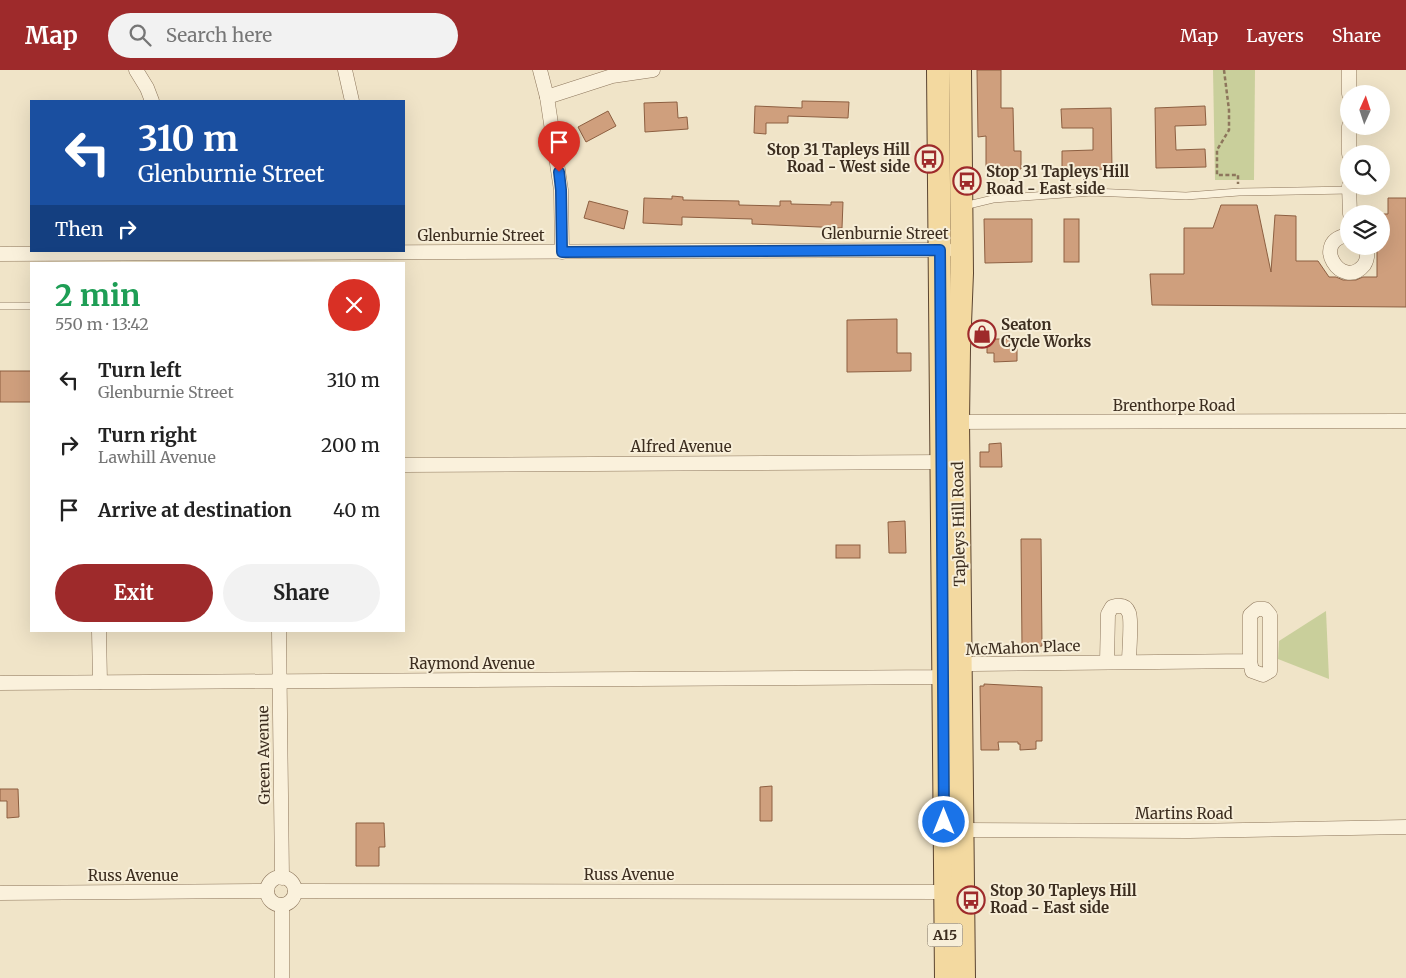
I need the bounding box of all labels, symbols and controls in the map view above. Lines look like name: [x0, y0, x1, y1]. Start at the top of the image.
search box: [108, 13, 458, 58]
text: Map: [25, 20, 78, 51]
icon: search: [126, 21, 154, 49]
text: Search here: [166, 23, 272, 47]
text: Map: [1180, 24, 1218, 47]
text: Layers: [1246, 24, 1304, 47]
text: Share: [1332, 24, 1381, 47]
north arrow: [1340, 85, 1390, 135]
map controls: [1340, 85, 1390, 255]
text: 310 m: [138, 117, 238, 161]
icon: left: [55, 120, 120, 185]
pin: [538, 121, 580, 172]
icon: arrive: [545, 128, 573, 156]
place label: Stop 31 Tapleys Hill Road - West side: [767, 140, 910, 176]
bus stop icon: Stop 31 Tapleys Hill Road - West side: [914, 144, 944, 174]
button: search: [1340, 145, 1390, 195]
text: Glenburnie Street: [138, 160, 325, 188]
place label: Stop 31 Tapleys Hill Road - East side: [986, 162, 1129, 198]
bus stop icon: Stop 31 Tapleys Hill Road - East side: [952, 166, 982, 196]
button: layers: [1340, 205, 1390, 255]
icon: right: [113, 215, 141, 243]
text: Then: [55, 217, 103, 241]
street label: Glenburnie Street: [821, 224, 949, 243]
street label: Glenburnie Street: [417, 226, 545, 245]
text: 2 min: [55, 276, 140, 314]
button: close: [328, 279, 380, 331]
text: 550 m · 13:42: [55, 314, 149, 334]
place label: Seaton Cycle Works: [1001, 315, 1091, 351]
shop icon: Seaton Cycle Works: [967, 319, 997, 349]
text: Turn left: [98, 358, 182, 382]
icon: left: [55, 366, 83, 394]
text: 310 m: [327, 368, 380, 392]
text: Glenburnie Street: [98, 382, 234, 402]
street label: Brenthorpe Road: [1113, 396, 1235, 415]
text: Turn right: [98, 423, 197, 447]
icon: right: [55, 431, 83, 459]
text: 200 m: [321, 433, 380, 457]
street label: Alfred Avenue: [630, 437, 732, 456]
text: Lawhill Avenue: [98, 447, 216, 467]
street label: Tapleys Hill Road: [948, 461, 969, 587]
icon: arrive: [55, 496, 83, 524]
text: Arrive at destination: [98, 498, 292, 522]
text: 40 m: [333, 498, 380, 522]
button: Exit: [55, 564, 213, 622]
button: Share: [223, 564, 380, 622]
street label: McMahon Place: [965, 636, 1081, 659]
street label: Raymond Avenue: [409, 654, 535, 673]
street label: Green Avenue: [253, 705, 274, 805]
position arrow: [917, 795, 969, 847]
street label: Martins Road: [1135, 804, 1233, 823]
street label: Russ Avenue: [584, 865, 674, 884]
street label: Russ Avenue: [88, 866, 178, 885]
place label: Stop 30 Tapleys Hill Road - East side: [990, 881, 1137, 917]
bus stop icon: Stop 30 Tapleys Hill Road - East side: [956, 885, 986, 915]
road number: A15: [928, 924, 962, 946]

